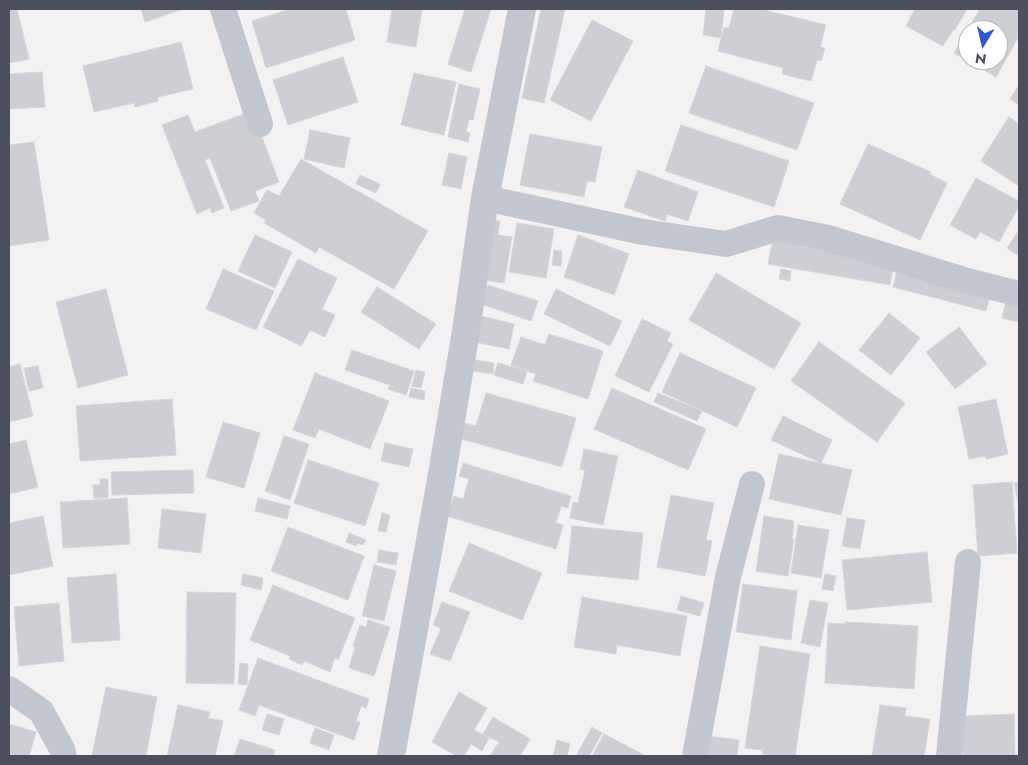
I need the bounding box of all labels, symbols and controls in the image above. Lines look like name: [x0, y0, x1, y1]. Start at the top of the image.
north arrow: [958, 20, 1008, 70]
text: N: [974, 48, 988, 70]

